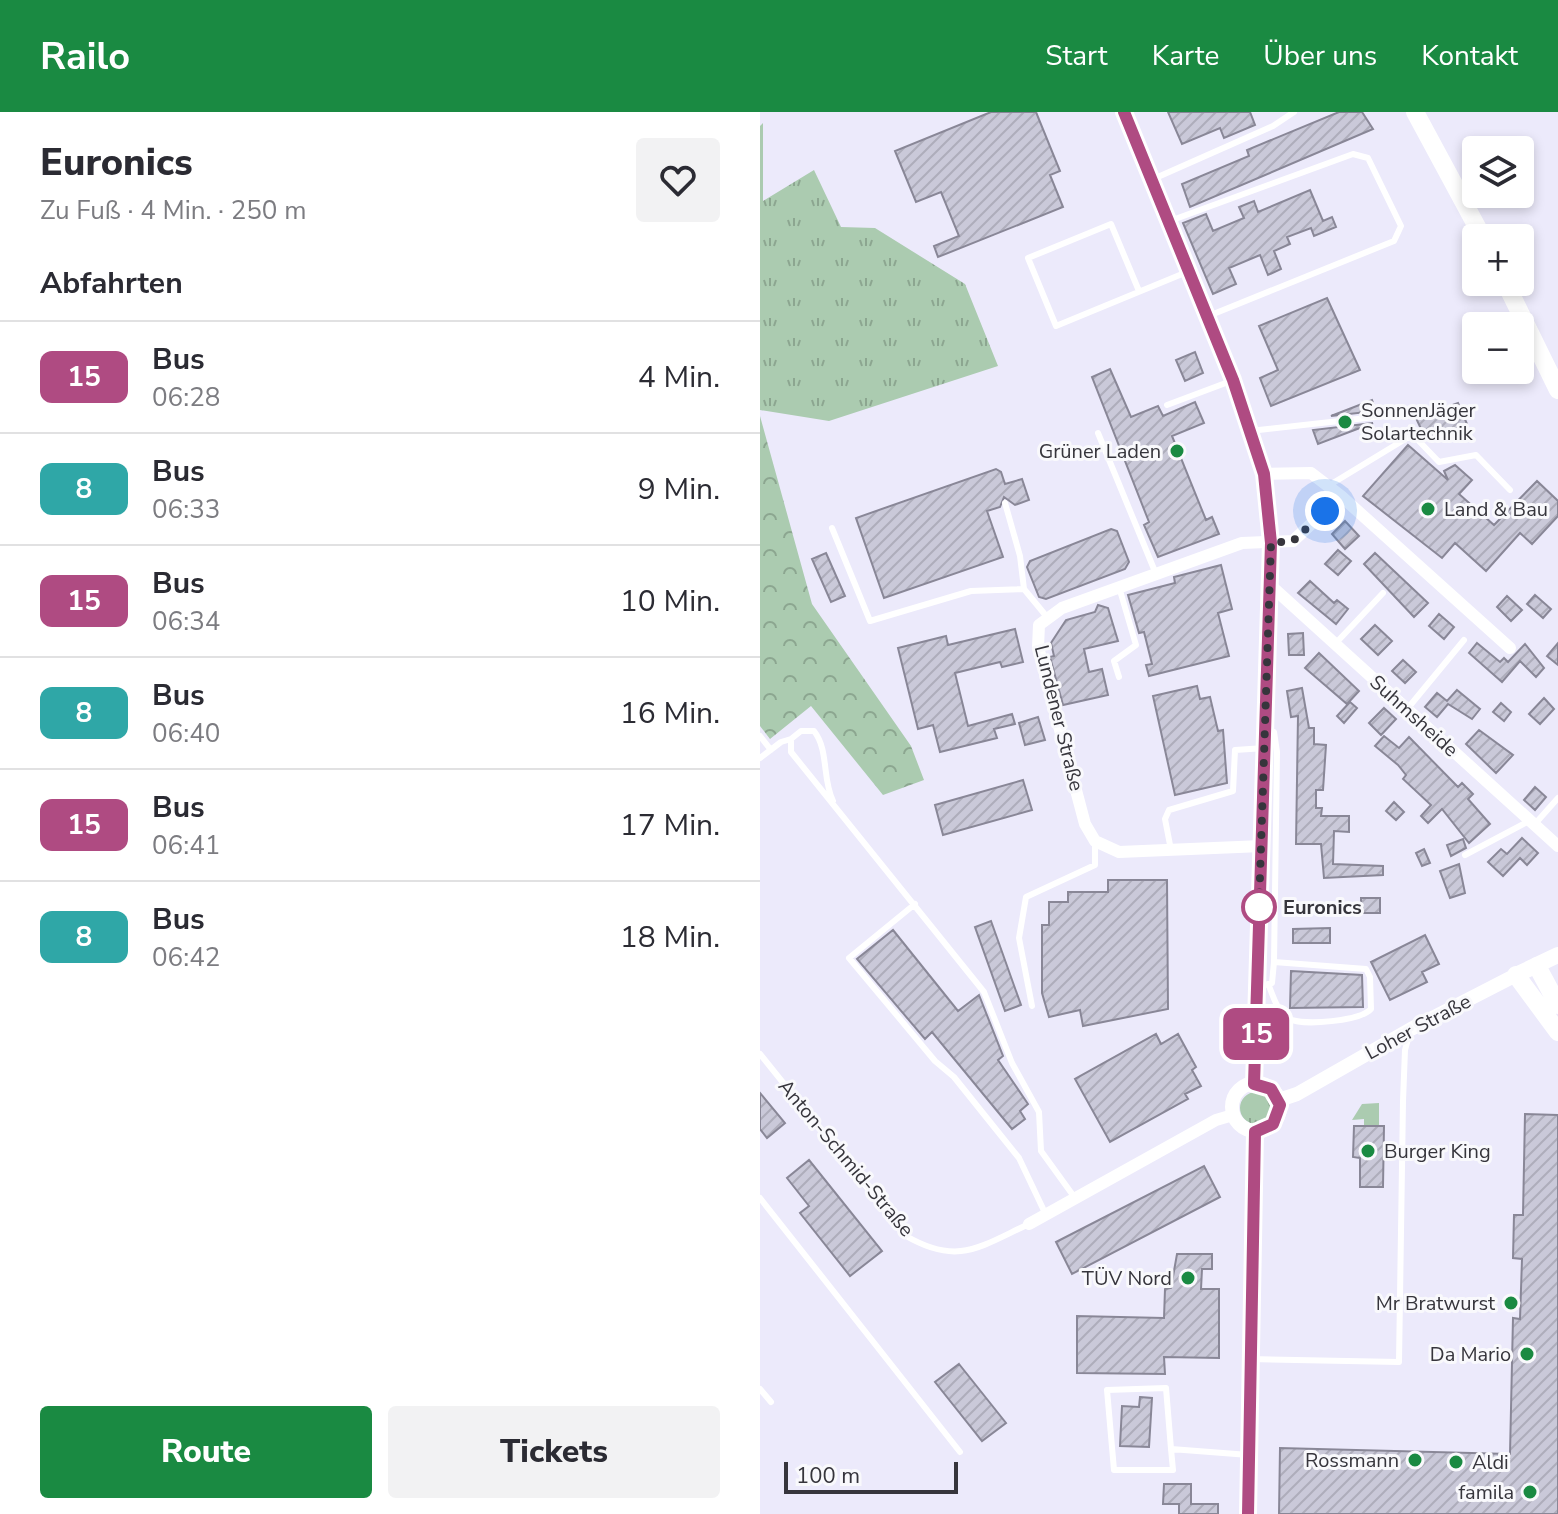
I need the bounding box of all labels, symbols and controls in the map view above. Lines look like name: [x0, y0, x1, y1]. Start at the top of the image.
text: Railo: [40, 31, 130, 82]
text: Start: [1045, 37, 1108, 75]
text: Karte: [1152, 37, 1219, 75]
text: Über uns: [1263, 37, 1377, 75]
text: Kontakt: [1421, 37, 1518, 75]
map controls: [1462, 136, 1534, 384]
button: layers: [1462, 136, 1534, 208]
text: Euronics: [40, 137, 193, 188]
button: heart: [636, 138, 720, 222]
text: Zu Fuß · 4 Min. · 250 m: [40, 193, 306, 228]
button: +: [1462, 224, 1534, 296]
text: Abfahrten: [40, 263, 183, 304]
button: −: [1462, 312, 1534, 384]
text: Bus: [152, 339, 205, 380]
text: 4 Min.: [638, 357, 720, 398]
text: 15: [67, 358, 101, 396]
text: 06:28: [152, 380, 220, 415]
place label: SonnenJäger Solartechnik: [1361, 397, 1476, 447]
marker: SonnenJäger Solartechnik: [1336, 413, 1354, 431]
place label: Grüner Laden: [1039, 438, 1161, 465]
marker: Grüner Laden: [1168, 442, 1186, 460]
text: Bus: [152, 451, 205, 492]
text: 9 Min.: [638, 469, 720, 510]
text: 8: [76, 470, 92, 508]
your location: [1305, 491, 1345, 531]
text: 06:33: [152, 492, 220, 527]
place label: Land & Bau: [1444, 496, 1548, 523]
marker: Land & Bau: [1419, 500, 1437, 518]
text: Bus: [152, 563, 205, 604]
text: 10 Min.: [620, 581, 720, 622]
text: 15: [67, 582, 101, 620]
text: 06:34: [152, 604, 220, 639]
street label: Lundener Straße: [1028, 642, 1090, 794]
street label: Suhmsheide: [1364, 669, 1464, 763]
text: Bus: [152, 675, 205, 716]
text: 16 Min.: [620, 693, 720, 734]
text: 8: [76, 694, 92, 732]
text: 06:40: [152, 716, 220, 751]
text: Bus: [152, 787, 205, 828]
text: 17 Min.: [620, 805, 720, 846]
text: 15: [67, 806, 101, 844]
text: 06:41: [152, 828, 220, 863]
marker: Euronics: [1242, 890, 1276, 924]
place label: Euronics: [1283, 894, 1362, 921]
text: Bus: [152, 899, 205, 940]
text: 18 Min.: [620, 917, 720, 958]
text: 8: [76, 918, 92, 956]
text: 06:42: [152, 940, 220, 975]
street label: Loher Straße: [1360, 988, 1476, 1066]
line badge: 15: [1220, 1008, 1292, 1060]
text: 15: [1239, 1015, 1273, 1053]
street label: Anton-Schmid-Straße: [772, 1074, 920, 1242]
place label: Burger King: [1384, 1138, 1491, 1165]
marker: Burger King: [1359, 1142, 1377, 1160]
place label: TÜV Nord: [1082, 1265, 1172, 1292]
marker: TÜV Nord: [1179, 1269, 1197, 1287]
place label: Mr Bratwurst: [1376, 1290, 1496, 1317]
marker: Mr Bratwurst: [1502, 1294, 1520, 1312]
place label: Da Mario: [1430, 1341, 1511, 1368]
marker: Da Mario: [1518, 1345, 1536, 1363]
button: Route: [40, 1406, 372, 1498]
button: Tickets: [388, 1406, 720, 1498]
place label: Rossmann: [1305, 1447, 1399, 1474]
place label: Aldi: [1472, 1449, 1509, 1476]
marker: Rossmann: [1406, 1451, 1424, 1469]
marker: Aldi: [1447, 1453, 1465, 1471]
scale bar: [784, 1458, 958, 1494]
text: 100 m: [796, 1461, 860, 1491]
place label: famila: [1459, 1479, 1514, 1506]
marker: famila: [1521, 1483, 1539, 1501]

